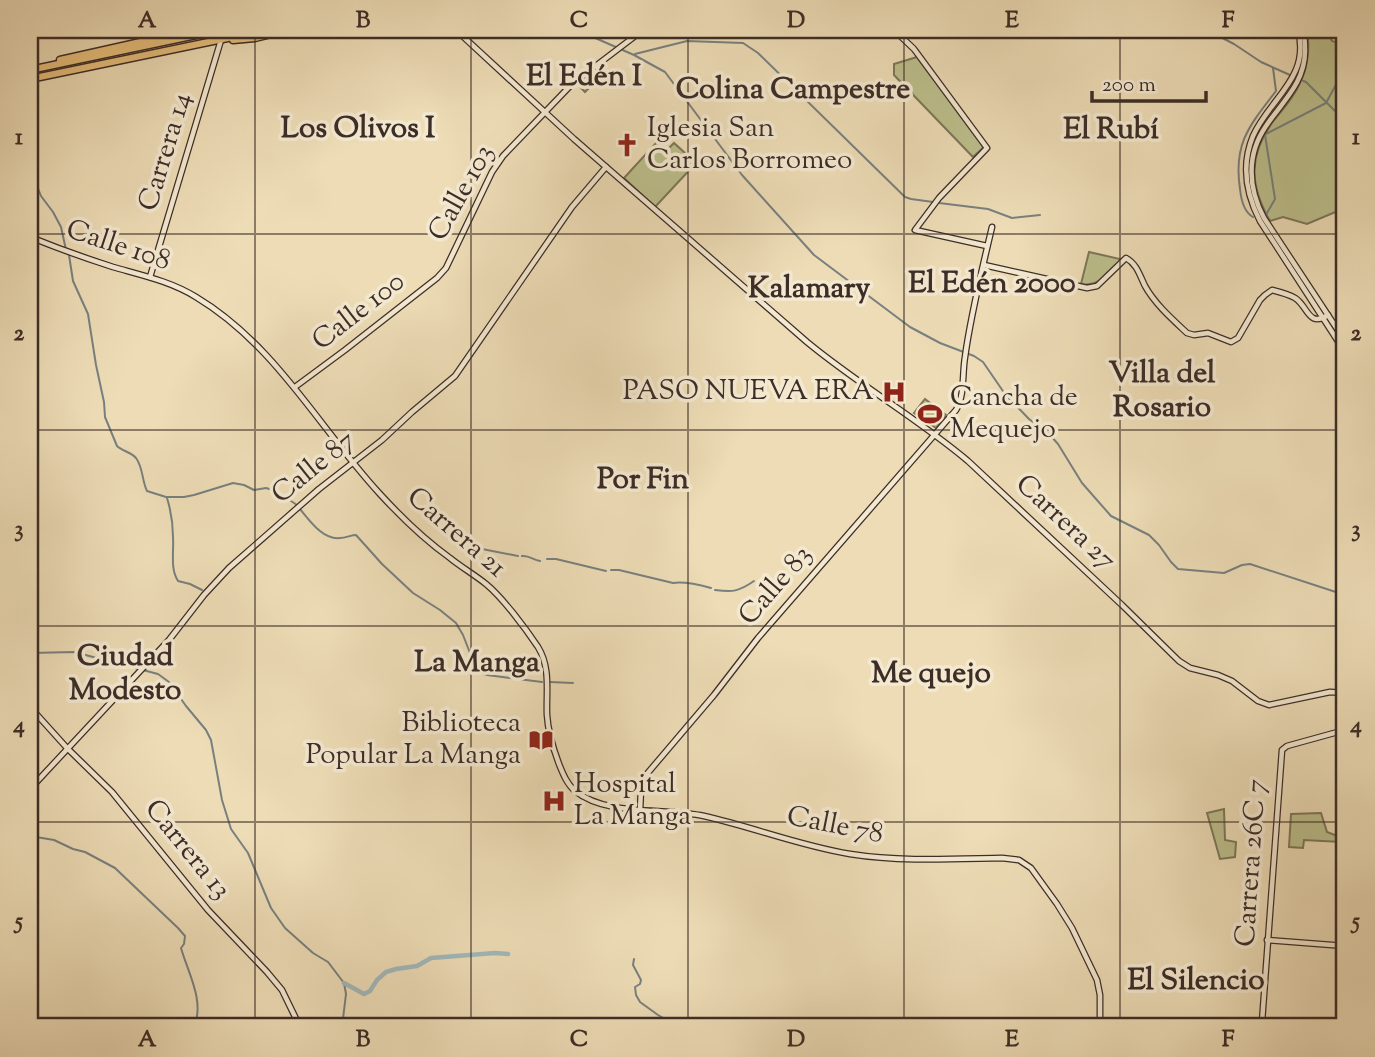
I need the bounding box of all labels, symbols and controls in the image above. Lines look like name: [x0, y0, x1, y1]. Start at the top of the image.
text: A: [138, 5, 157, 38]
text: B: [356, 5, 371, 38]
text: C: [570, 5, 588, 38]
text: D: [787, 5, 805, 38]
text: E: [1005, 5, 1019, 38]
text: F: [1222, 5, 1235, 38]
district label: El Edén I: [526, 56, 642, 99]
scale bar: [1092, 60, 1205, 104]
district label: Colina Campestre: [676, 69, 910, 112]
text: 200 m: [1102, 71, 1156, 101]
street label: Carrera 14: [129, 88, 203, 216]
district label: Los Olivos I: [281, 108, 435, 151]
place label: Iglesia San Carlos Borromeo: [647, 109, 852, 181]
district label: El Rubí: [1063, 109, 1159, 152]
text: 1: [15, 122, 23, 155]
text: 1: [1352, 122, 1360, 155]
church icon: Iglesia San Carlos Borromeo: [613, 131, 641, 159]
street label: Calle 103: [419, 137, 505, 249]
street label: Calle 108: [61, 210, 175, 282]
street label: Calle 100: [304, 263, 414, 361]
district label: El Edén 2000: [908, 263, 1076, 306]
district label: Kalamary: [748, 268, 870, 311]
text: 2: [14, 318, 25, 351]
text: 2: [1351, 318, 1362, 351]
district label: Villa del Rosario: [1109, 353, 1216, 430]
place label: PASO NUEVA ERA: [623, 372, 874, 412]
hospital icon: PASO NUEVA ERA: [880, 378, 908, 406]
place label: Cancha de Mequejo: [950, 378, 1078, 450]
sports icon: Cancha de Mequejo: [916, 400, 944, 428]
street label: Calle 87: [264, 422, 364, 514]
district label: Por Fin: [597, 459, 689, 502]
street label: Carrera 27: [1006, 466, 1124, 580]
street label: Carrera 21: [397, 478, 515, 588]
text: 3: [14, 514, 24, 547]
text: 3: [1351, 514, 1361, 547]
street label: Calle 83: [730, 537, 822, 635]
district label: Ciudad Modesto: [69, 636, 181, 713]
district label: La Manga: [414, 642, 540, 685]
district label: Me quejo: [871, 653, 991, 696]
place label: Biblioteca Popular La Manga: [306, 704, 521, 776]
text: 4: [12, 710, 25, 743]
text: 4: [1349, 710, 1362, 743]
library icon: Biblioteca Popular La Manga: [527, 726, 555, 754]
place label: Hospital La Manga: [574, 765, 691, 837]
street label: Carrera 26C 7: [1226, 778, 1278, 948]
hospital icon: Hospital La Manga: [540, 787, 568, 815]
street label: Carrera 13: [134, 791, 240, 909]
street label: Calle 78: [783, 797, 887, 855]
text: 5: [13, 906, 23, 939]
text: 5: [1350, 906, 1360, 939]
district label: El Silencio: [1127, 960, 1265, 1003]
text: A: [138, 1024, 157, 1057]
text: B: [356, 1024, 371, 1057]
text: C: [570, 1024, 588, 1057]
text: D: [787, 1024, 805, 1057]
text: E: [1005, 1024, 1019, 1057]
text: F: [1222, 1024, 1235, 1057]

